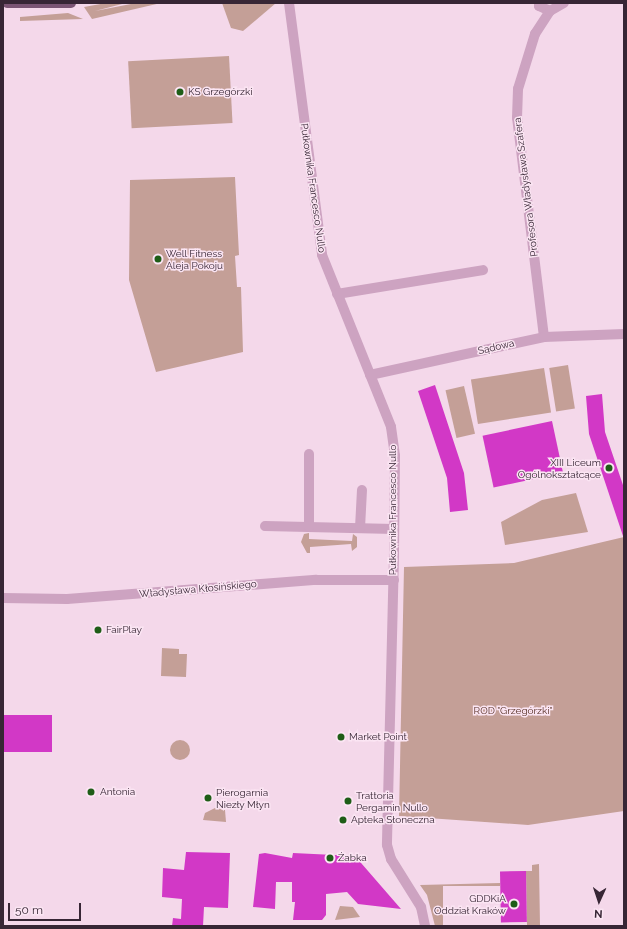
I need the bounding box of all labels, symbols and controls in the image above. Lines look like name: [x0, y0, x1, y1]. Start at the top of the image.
place label: KS Grzegórzki: [188, 86, 252, 98]
marker: KS Grzegórzki: [175, 87, 185, 97]
street label: Profesora Władysława Szafera: [511, 117, 541, 257]
street label: Pułkownika Francesco Nullo: [298, 122, 328, 254]
place label: Well Fitness Aleja Pokoju: [166, 247, 223, 270]
marker: Well Fitness Aleja Pokoju: [153, 254, 163, 264]
street label: Sądowa: [477, 337, 515, 357]
street label: Pułkownika Francesco Nullo: [387, 445, 399, 575]
place label: XIII Liceum Ogólnokształcące: [518, 456, 601, 480]
marker: XIII Liceum Ogólnokształcące: [604, 463, 614, 473]
street label: Władysława Kłosińskiego: [139, 578, 257, 600]
place label: FairPlay: [106, 624, 142, 636]
marker: FairPlay: [93, 625, 103, 635]
park label: ROD "Grzegórzki": [474, 705, 552, 717]
place label: Market Point: [349, 731, 407, 743]
marker: Market Point: [336, 732, 346, 742]
marker: Antonia: [85, 786, 97, 798]
place label: Antonia: [100, 786, 135, 798]
place label: Pierogarnia Niezły Młyn: [216, 786, 270, 810]
place label: Trattoria Pergamin Nullo: [356, 789, 428, 812]
marker: Pierogarnia Niezły Młyn: [203, 793, 213, 803]
marker: Trattoria Pergamin Nullo: [343, 796, 353, 806]
place label: Apteka Słoneczna: [351, 814, 435, 826]
marker: Apteka Słoneczna: [338, 815, 348, 825]
place label: Żabka: [338, 852, 367, 864]
marker: Żabka: [325, 853, 335, 863]
north arrow: [579, 881, 619, 921]
place label: GDDKiA Oddział Kraków: [434, 892, 506, 916]
scale bar: [10, 895, 83, 921]
marker: GDDKiA Oddział Kraków: [509, 899, 519, 909]
text: 50 m: [15, 903, 43, 917]
text: N: [594, 907, 603, 920]

